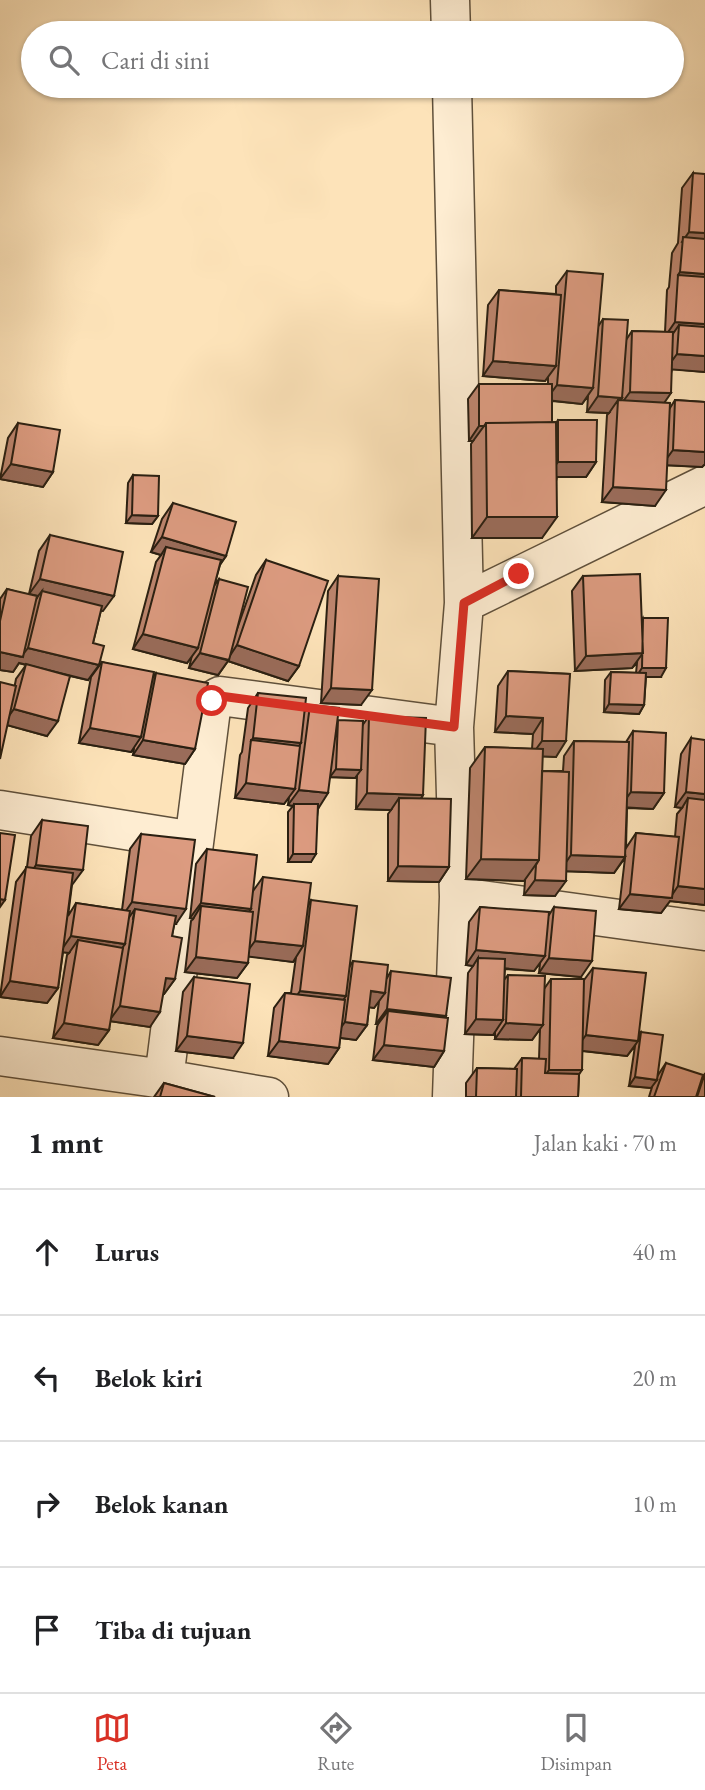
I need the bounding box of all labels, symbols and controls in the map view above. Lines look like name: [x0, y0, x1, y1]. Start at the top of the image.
search box: [21, 21, 684, 98]
icon: search: [45, 41, 83, 79]
text: Cari di sini: [101, 43, 210, 77]
route end: [503, 558, 534, 589]
route start: [196, 685, 227, 716]
text: 1 mnt: [28, 1123, 103, 1162]
text: Jalan kaki · 70 m: [534, 1128, 677, 1158]
icon: ahead: [28, 1233, 66, 1271]
text: Lurus: [95, 1235, 159, 1269]
text: 40 m: [632, 1237, 677, 1267]
icon: left: [28, 1359, 66, 1397]
text: Belok kiri: [95, 1361, 202, 1395]
text: 20 m: [632, 1363, 677, 1393]
icon: right: [28, 1485, 66, 1523]
text: Belok kanan: [95, 1487, 229, 1521]
text: 10 m: [632, 1489, 677, 1519]
icon: arrive: [28, 1611, 66, 1649]
text: Tiba di tujuan: [95, 1613, 251, 1647]
tab: Peta: [93, 1709, 131, 1776]
tab: Rute: [317, 1709, 355, 1776]
tab: Disimpan: [540, 1709, 612, 1776]

